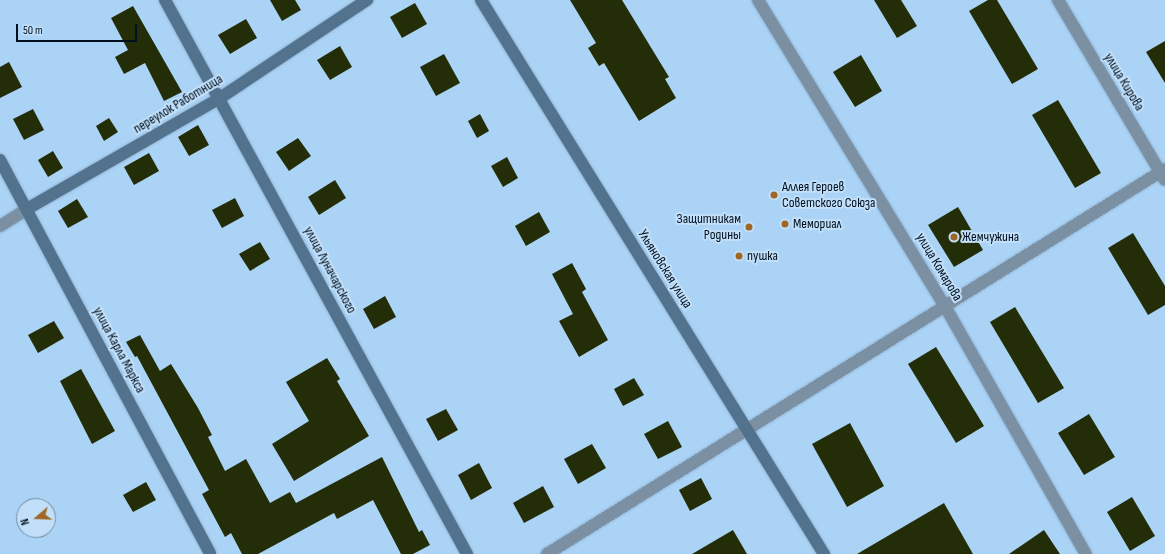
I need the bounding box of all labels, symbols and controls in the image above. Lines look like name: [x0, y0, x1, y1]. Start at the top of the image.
scale bar: [18, 16, 139, 42]
text: 50 m: [23, 23, 43, 38]
street label: улица Кирова: [1100, 50, 1148, 114]
street label: переулок Работница: [130, 71, 226, 137]
place label: Аллея Героев Советского Союза: [782, 179, 875, 212]
marker: Аллея Героев Советского Союза: [769, 190, 779, 200]
place label: Защитникам Родины: [676, 211, 741, 244]
place label: Мемориал: [793, 216, 842, 232]
marker: Мемориал: [780, 219, 790, 229]
marker: Защитникам Родины: [744, 222, 754, 232]
street label: улица Луначарского: [300, 224, 360, 316]
street label: Ульяновская улица: [634, 227, 696, 311]
place label: Жемчужина: [962, 229, 1019, 245]
street label: улица Комарова: [912, 230, 966, 304]
marker: Жемчужина: [949, 232, 959, 242]
place label: пушка: [747, 248, 778, 264]
marker: пушка: [734, 251, 744, 261]
street label: улица Карла Маркса: [89, 304, 149, 396]
north arrow: [16, 498, 56, 538]
text: N: [18, 517, 32, 527]

